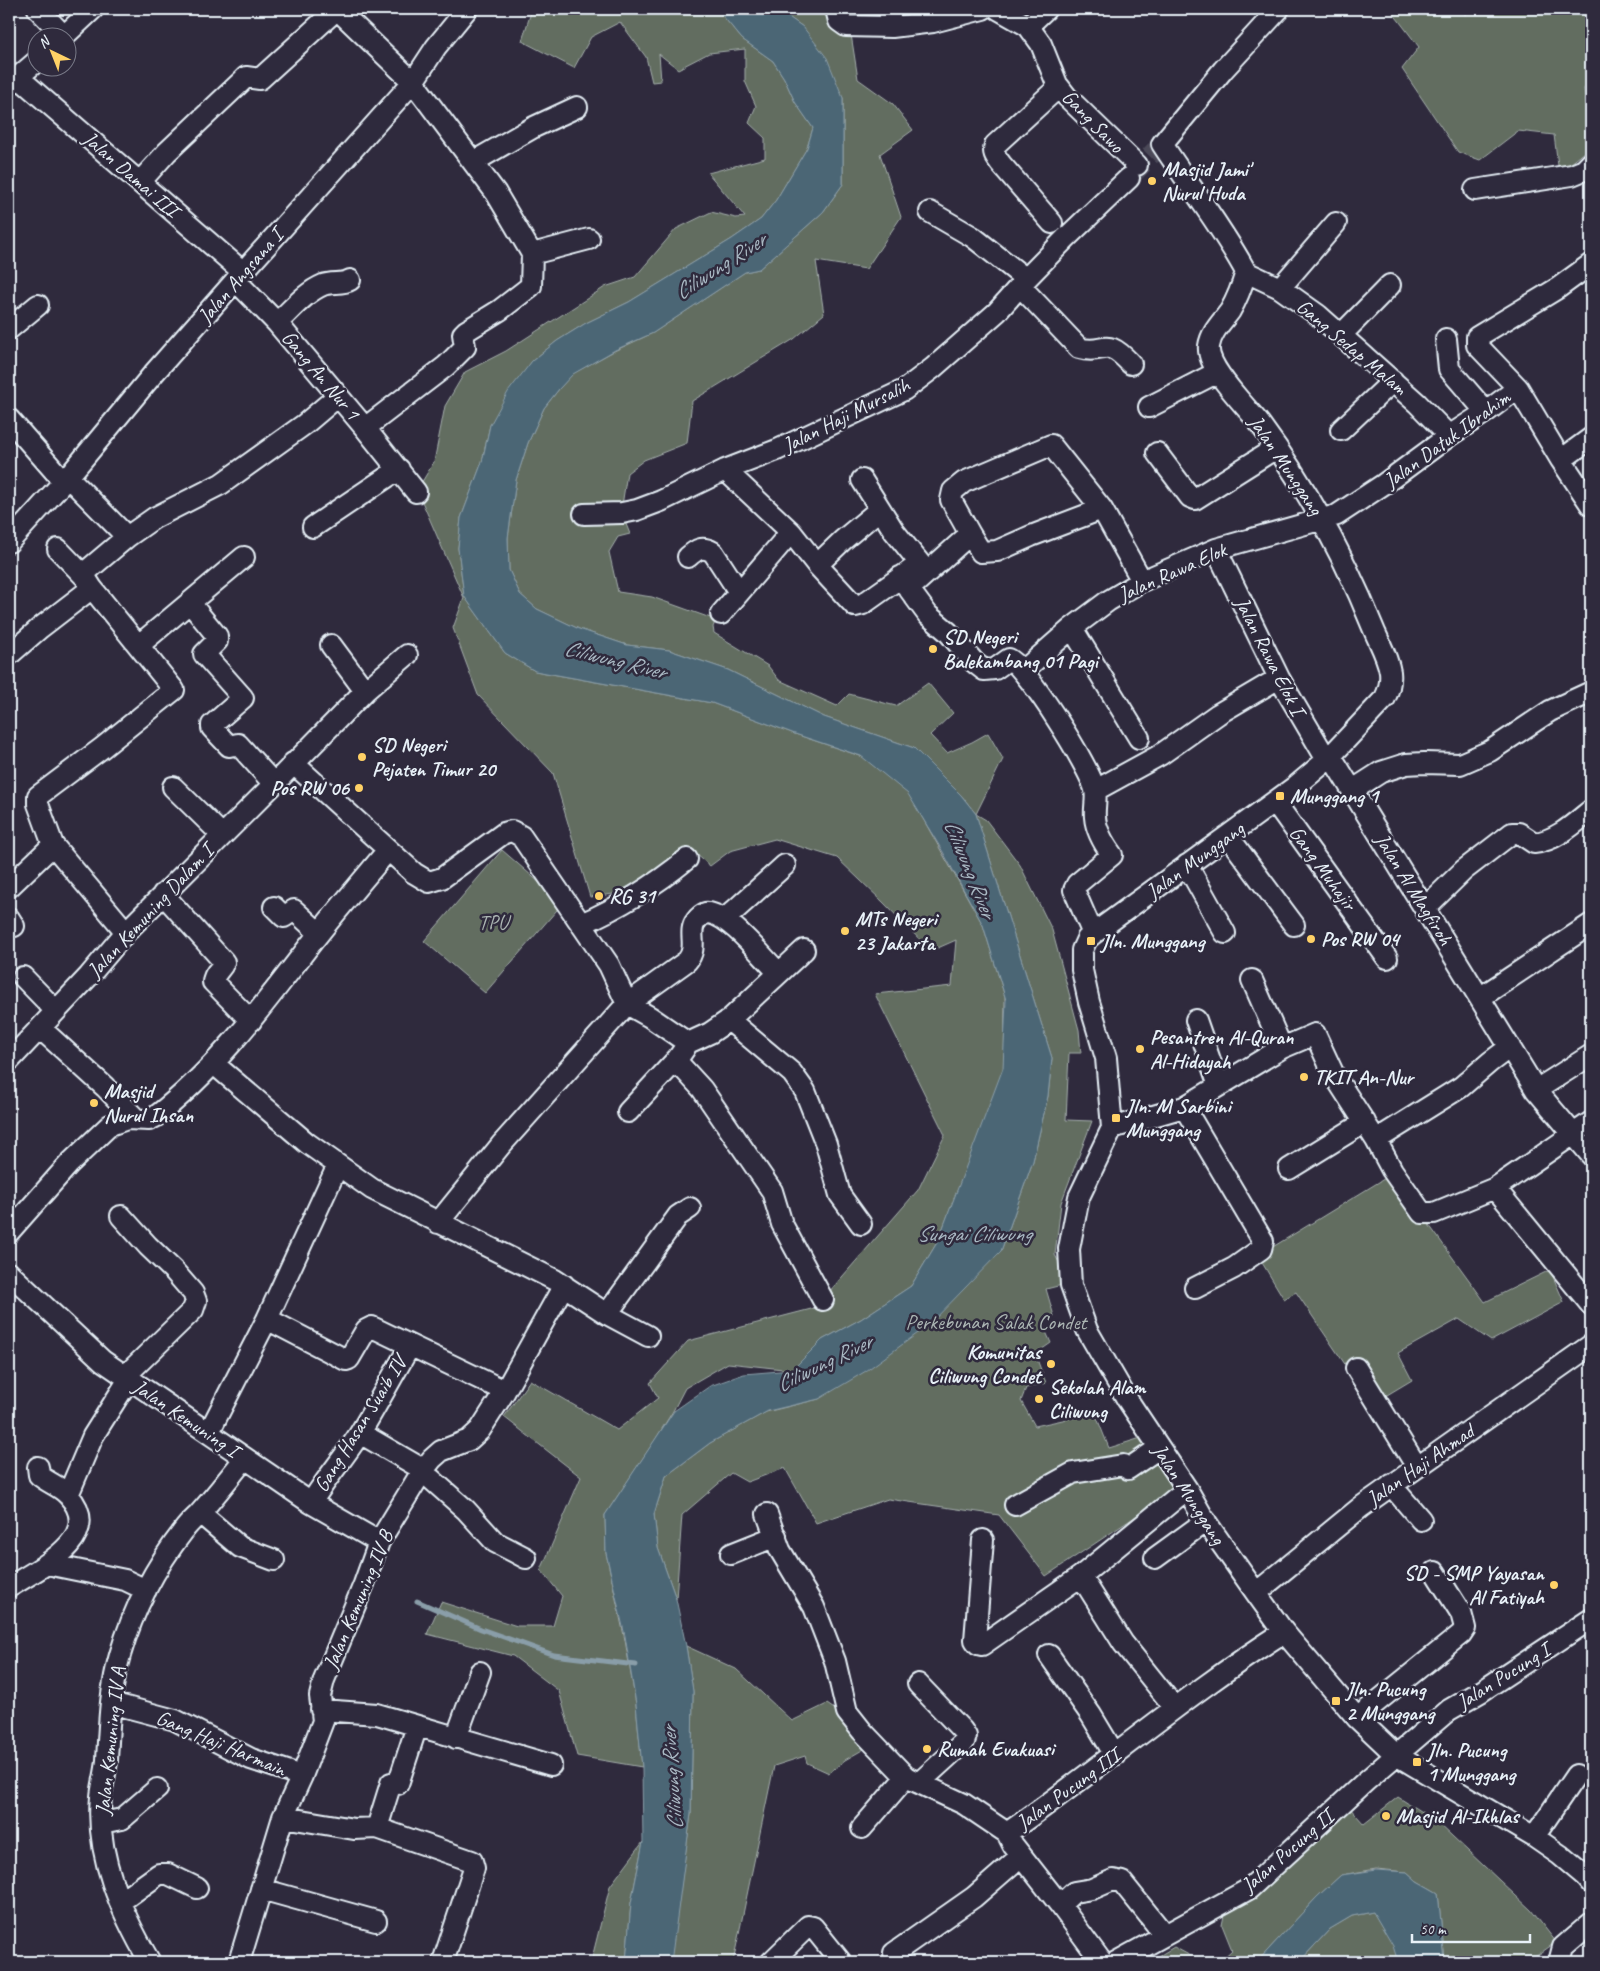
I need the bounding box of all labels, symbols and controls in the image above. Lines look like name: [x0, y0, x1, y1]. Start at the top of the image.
north arrow: [28, 28, 78, 78]
text: N: [35, 32, 54, 52]
street label: Gang Sawo: [1056, 84, 1131, 159]
street label: Jalan Damai III: [77, 125, 188, 226]
place label: Masjid Jami' Nurul Huda: [1162, 156, 1255, 206]
marker: Masjid Jami' Nurul Huda: [1146, 175, 1158, 187]
street label: Jalan Angsana I: [191, 220, 291, 329]
water label: Ciliwung River: [669, 224, 774, 306]
street label: Gang Sedap Malam: [1291, 293, 1414, 402]
street label: Gang An Nur 1: [276, 325, 367, 426]
street label: Jalan Haji Mursalih: [777, 371, 915, 459]
street label: Jalan Datuk Ibrahim: [1378, 384, 1516, 494]
street label: Jalan Munggang: [1242, 409, 1330, 521]
street label: Jalan Rawa Elok: [1113, 536, 1231, 608]
street label: Jalan Rawa Elok I: [1229, 592, 1313, 724]
place label: SD Negeri Balekambang 01 Pagi: [943, 624, 1101, 674]
water label: Ciliwung River: [562, 634, 672, 687]
marker: SD Negeri Balekambang 01 Pagi: [927, 643, 939, 655]
place label: SD Negeri Pejaten Timur 20: [372, 732, 498, 782]
marker: SD Negeri Pejaten Timur 20: [356, 751, 368, 763]
place label: Pos RW 06: [271, 775, 351, 801]
marker: Pos RW 06: [353, 782, 365, 794]
place label: Munggang 1: [1290, 783, 1381, 809]
marker: Munggang 1: [1274, 790, 1286, 802]
street label: Jalan Munggang: [1140, 815, 1250, 905]
water label: Ciliwung River: [938, 816, 1004, 926]
street label: Gang Muhajir: [1284, 821, 1363, 917]
street label: Jalan Al Magfiroh: [1369, 827, 1459, 950]
street label: Jalan Kemuning Dalam I: [81, 835, 222, 984]
place label: RG 31: [609, 883, 657, 909]
marker: RG 31: [593, 890, 605, 902]
place label: MTs Negeri 23 Jakarta: [855, 906, 939, 956]
park label: TPU: [478, 909, 512, 935]
marker: MTs Negeri 23 Jakarta: [839, 925, 851, 937]
place label: Pos RW 04: [1321, 926, 1402, 952]
place label: Jln. Munggang: [1099, 928, 1207, 954]
marker: Pos RW 04: [1305, 933, 1317, 945]
marker: Jln. Munggang: [1085, 935, 1097, 947]
place label: Pesantren Al-Quran Al-Hidayah: [1150, 1024, 1294, 1075]
marker: Pesantren Al-Quran Al-Hidayah: [1134, 1043, 1146, 1055]
place label: TKIT An-Nur: [1314, 1064, 1415, 1090]
marker: TKIT An-Nur: [1298, 1071, 1310, 1083]
place label: Masjid Nurul Ihsan: [104, 1078, 193, 1128]
place label: Jln. M Sarbini Munggang: [1124, 1093, 1233, 1143]
marker: Masjid Nurul Ihsan: [88, 1097, 100, 1109]
marker: Jln. M Sarbini Munggang: [1110, 1112, 1122, 1124]
water label: Sungai Ciliwung: [917, 1220, 1034, 1248]
park label: Perkebunan Salak Condet: [906, 1309, 1088, 1335]
water label: Ciliwung River: [771, 1326, 880, 1398]
place label: Komunitas Ciliwung Condet: [928, 1339, 1044, 1389]
street label: Gang Hasan Suaib IV: [308, 1348, 414, 1497]
marker: Komunitas Ciliwung Condet: [1045, 1358, 1057, 1370]
street label: Jalan Kemuning I: [127, 1373, 248, 1465]
place label: Sekolah Alam Ciliwung: [1049, 1374, 1147, 1424]
marker: Sekolah Alam Ciliwung: [1033, 1393, 1045, 1405]
street label: Jalan Haji Ahmad: [1360, 1417, 1481, 1512]
street label: Jalan Munggang: [1146, 1438, 1232, 1551]
street label: Jalan Kemuning IV B: [317, 1525, 400, 1674]
place label: SD - SMP Yayasan Al Fatiyah: [1404, 1560, 1545, 1610]
marker: SD - SMP Yayasan Al Fatiyah: [1548, 1579, 1560, 1591]
street label: Jalan Pucung I: [1451, 1635, 1558, 1715]
street label: Jalan Kemuning IV A: [89, 1665, 131, 1817]
place label: Jln. Pucung 2 Munggang: [1344, 1676, 1437, 1726]
marker: Jln. Pucung 2 Munggang: [1330, 1695, 1342, 1707]
street label: Gang Haji Harmain: [152, 1704, 291, 1783]
water label: Ciliwung River: [654, 1722, 690, 1830]
place label: Rumah Evakuasi: [937, 1736, 1057, 1762]
place label: Jln. Pucung 1 Munggang: [1425, 1737, 1518, 1787]
street label: Jalan Pucung III: [1010, 1740, 1129, 1836]
marker: Rumah Evakuasi: [921, 1743, 933, 1755]
marker: Jln. Pucung 1 Munggang: [1411, 1756, 1423, 1768]
street label: Jalan Pucung II: [1235, 1801, 1342, 1899]
place label: Masjid Al-Ikhlas: [1396, 1803, 1521, 1829]
marker: Masjid Al-Ikhlas: [1380, 1810, 1392, 1822]
scale bar: [1412, 1911, 1530, 1943]
text: 50 m: [1420, 1920, 1447, 1939]

